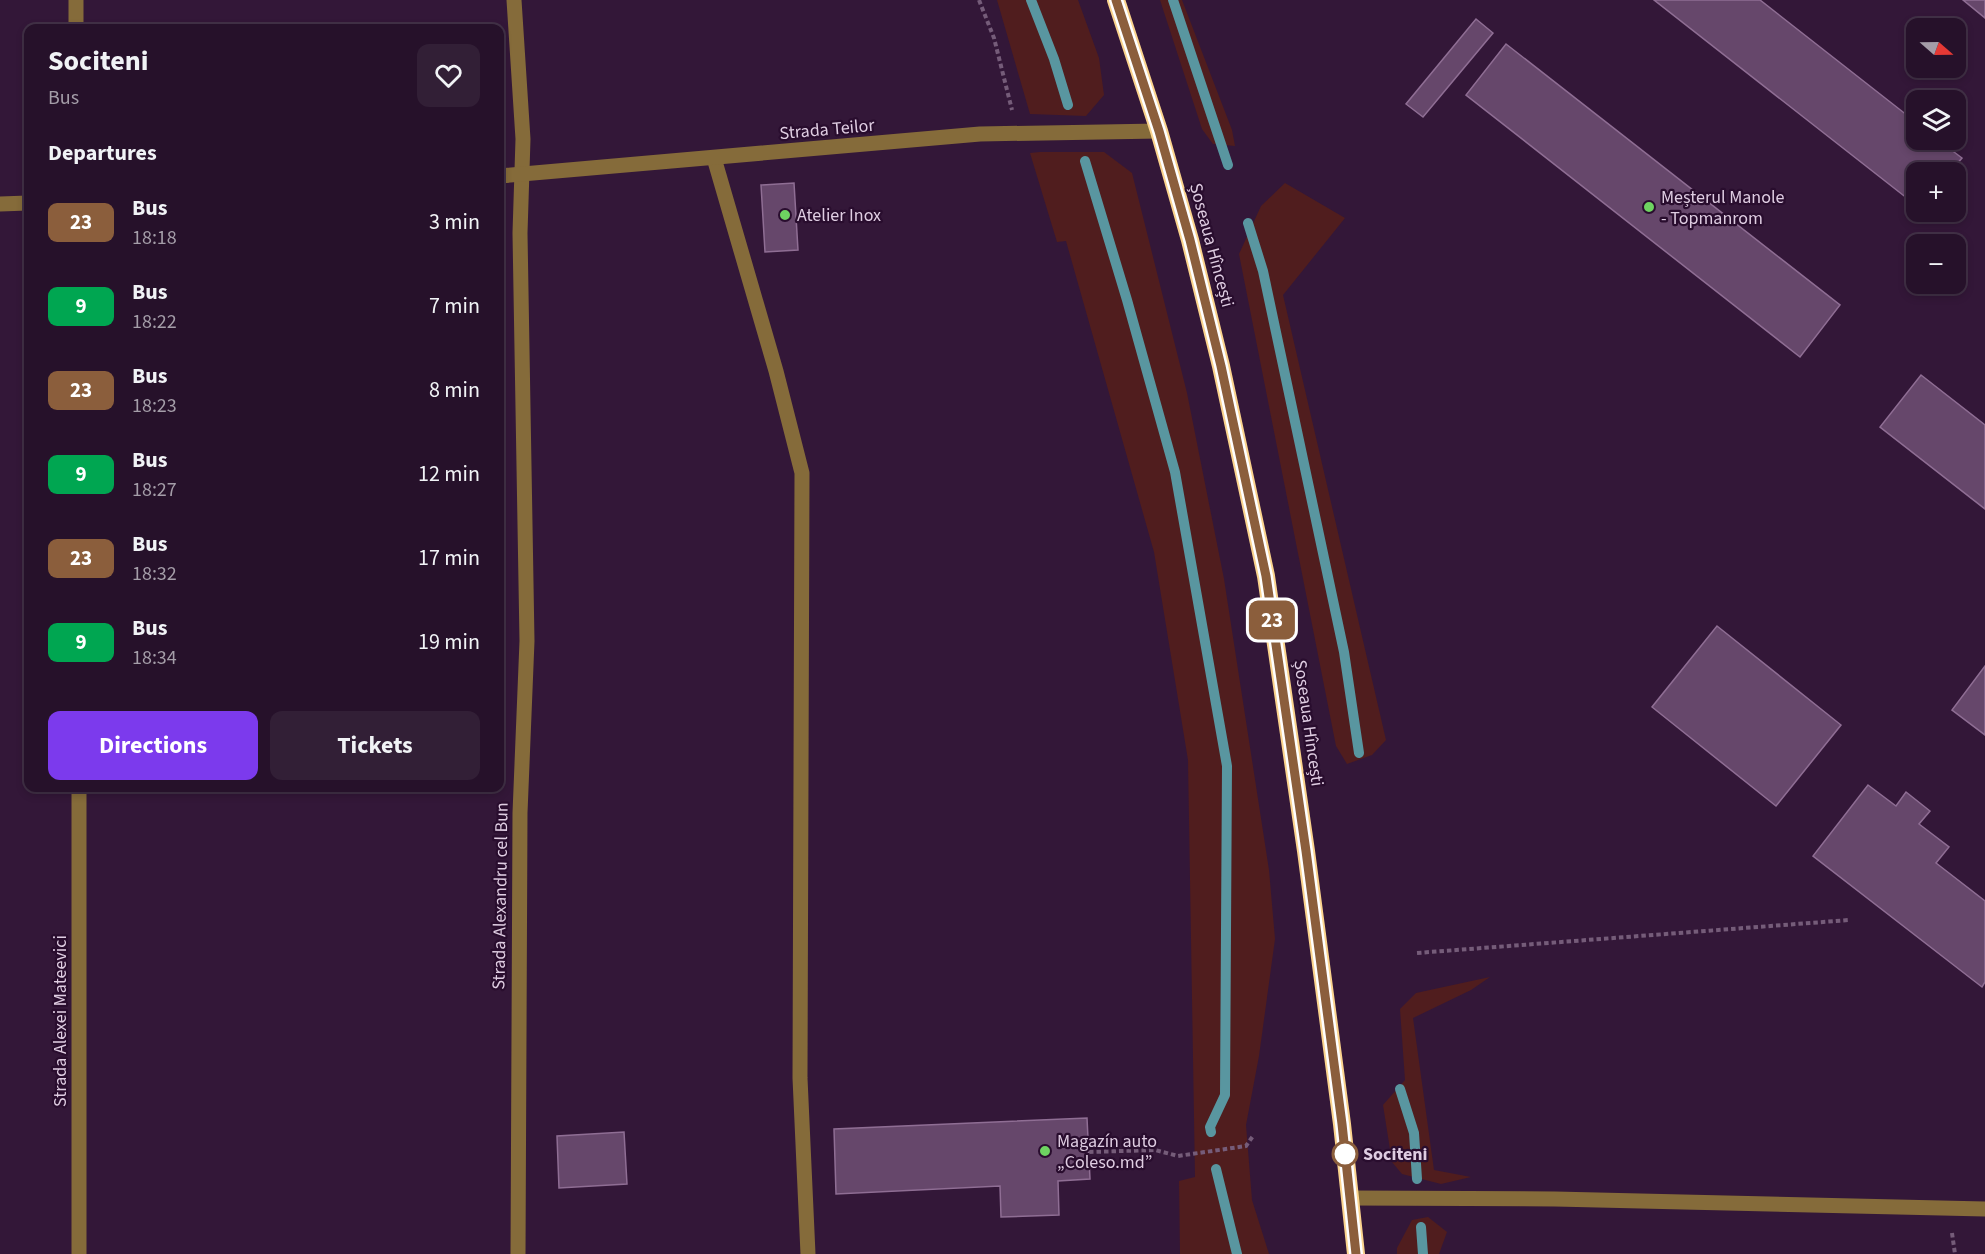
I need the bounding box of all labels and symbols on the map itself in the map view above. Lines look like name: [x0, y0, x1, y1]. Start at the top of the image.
north arrow: [1906, 18, 1966, 78]
street label: Strada Teilor: [779, 113, 876, 146]
street label: Șoseaua Hîncești: [1183, 180, 1240, 310]
place label: Meșterul Manole - Topmanrom: [1661, 185, 1785, 231]
marker: Meșterul Manole - Topmanrom: [1642, 200, 1656, 214]
place label: Atelier Inox: [797, 203, 881, 228]
marker: Atelier Inox: [778, 208, 792, 222]
line badge: 23: [1245, 600, 1299, 640]
street label: Șoseaua Hîncești: [1287, 658, 1330, 788]
street label: Strada Alexandru cel Bun: [486, 802, 515, 990]
street label: Strada Alexei Mateevici: [48, 935, 73, 1107]
place label: Magazín auto „Coleso.md”: [1057, 1129, 1157, 1175]
marker: Sociteni: [1332, 1141, 1358, 1167]
place label: Sociteni: [1363, 1142, 1428, 1167]
marker: Magazín auto „Coleso.md”: [1038, 1144, 1052, 1158]

